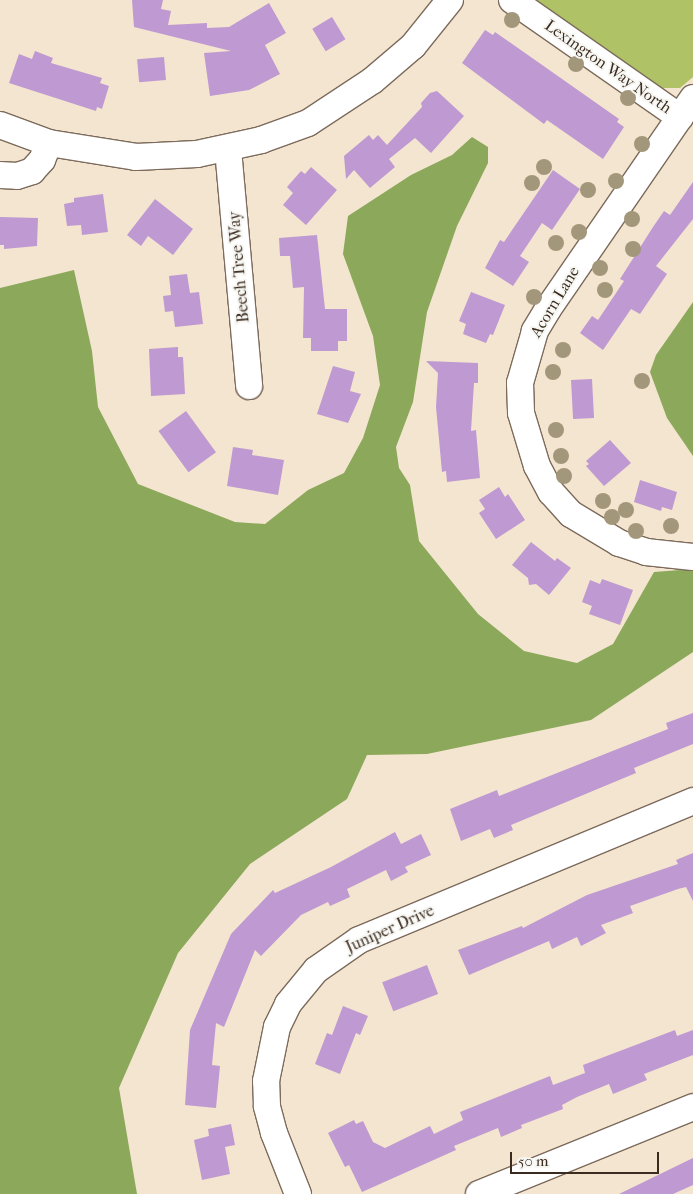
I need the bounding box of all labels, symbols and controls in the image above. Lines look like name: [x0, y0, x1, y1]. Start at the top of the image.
street label: Lexington Way North: [541, 16, 675, 118]
street label: Beech Tree Way: [225, 211, 253, 323]
street label: Acorn Lane: [526, 263, 584, 341]
street label: Juniper Drive: [343, 901, 437, 957]
scale bar: [513, 1142, 662, 1174]
text: 50 m: [518, 1152, 548, 1170]

